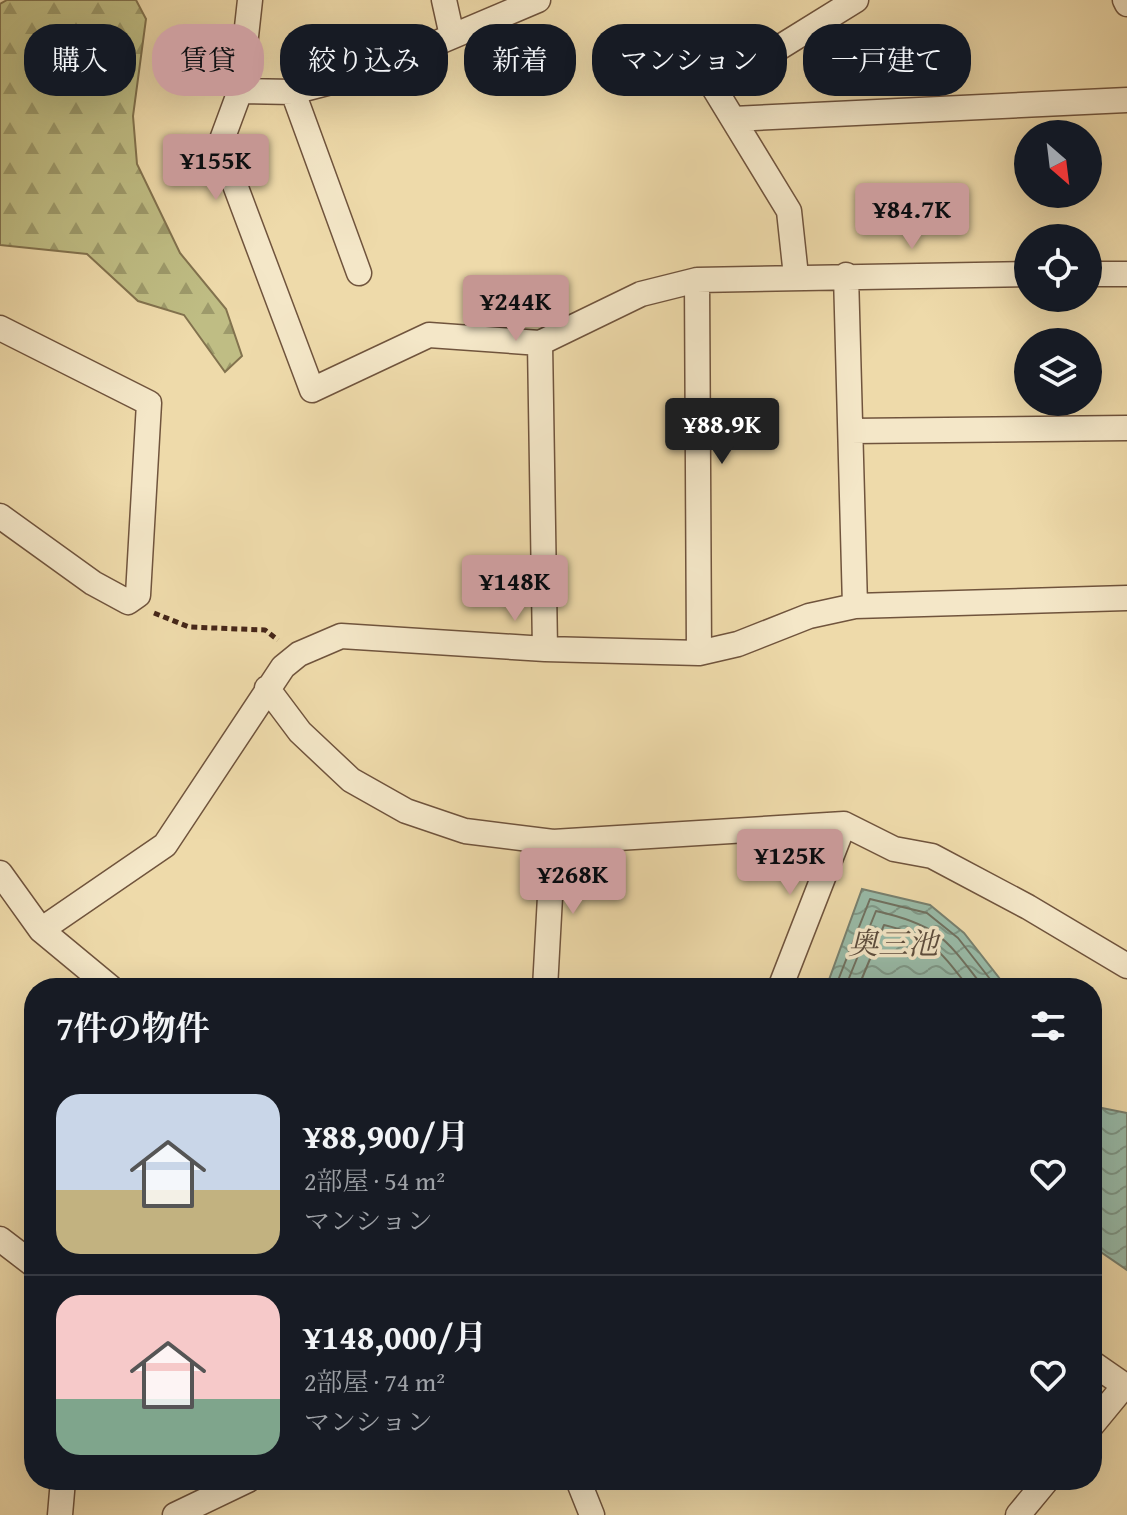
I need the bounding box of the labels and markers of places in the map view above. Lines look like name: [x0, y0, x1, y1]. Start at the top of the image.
pin: ¥155K: [160, 134, 272, 202]
pin: ¥84.7K: [847, 183, 977, 251]
pin: ¥244K: [460, 275, 572, 343]
pin: ¥88.9K: [657, 398, 787, 466]
pin: ¥148K: [459, 555, 571, 623]
pin: ¥125K: [734, 829, 846, 897]
pin: ¥268K: [517, 848, 629, 916]

